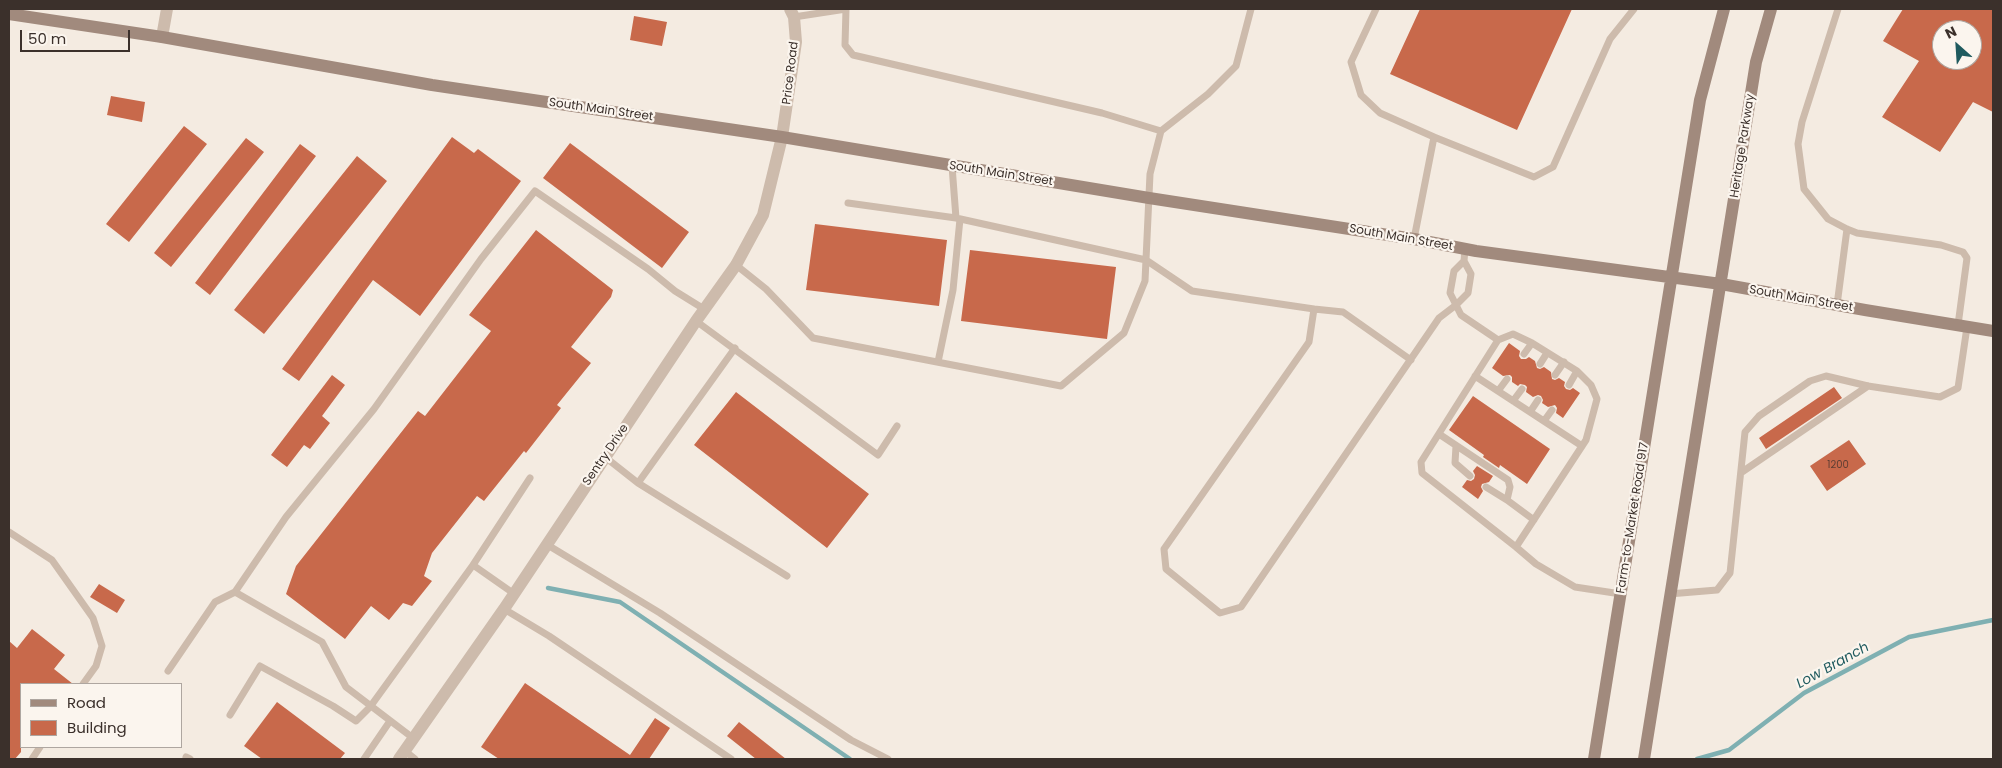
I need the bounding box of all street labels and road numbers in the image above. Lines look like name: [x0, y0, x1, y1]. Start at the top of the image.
street label: Price Road: [780, 41, 802, 105]
street label: Heritage Parkway: [1728, 93, 1758, 199]
street label: South Main Street: [548, 96, 654, 124]
street label: South Main Street: [948, 159, 1054, 189]
street label: South Main Street: [1348, 222, 1454, 254]
street label: South Main Street: [1748, 283, 1854, 315]
street label: Sentry Drive: [580, 422, 632, 488]
street label: Farm-to-Market Road 917: [1614, 441, 1652, 595]

